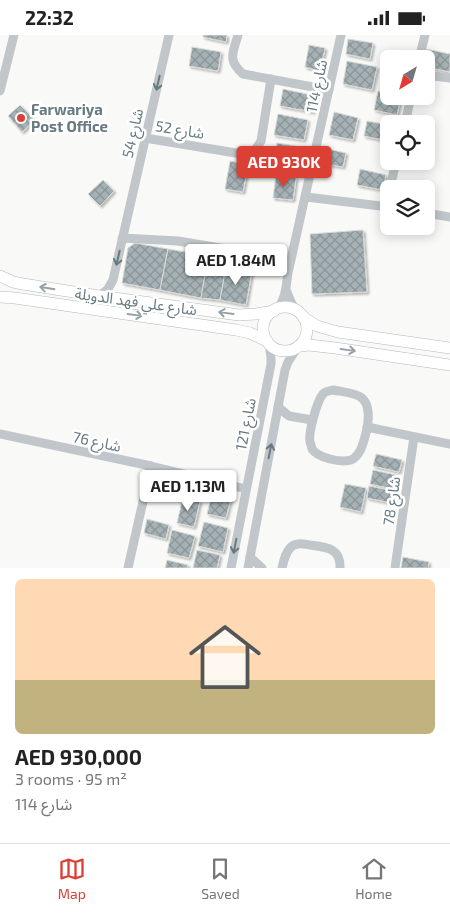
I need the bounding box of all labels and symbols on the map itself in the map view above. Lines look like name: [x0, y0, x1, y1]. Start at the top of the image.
north arrow: [380, 50, 435, 105]
street label: شارع 114: [302, 58, 334, 115]
one-way arrow: [153, 74, 162, 90]
place label: Farwariya Post Office: [31, 100, 108, 135]
street label: شارع 54: [118, 106, 150, 160]
marker: Farwariya Post Office: [15, 112, 27, 124]
street label: شارع 52: [154, 116, 206, 146]
pin: AED 930K: [232, 145, 336, 188]
pin: AED 1.84M: [179, 243, 293, 286]
one-way arrow: [113, 250, 122, 266]
one-way arrow: [40, 282, 56, 292]
street label: شارع علي فهد الدويلة: [73, 284, 198, 322]
one-way arrow: [218, 308, 234, 318]
one-way arrow: [127, 311, 143, 321]
one-way arrow: [340, 345, 356, 355]
street label: شارع 121: [231, 396, 263, 452]
street label: شارع 76: [70, 427, 123, 459]
one-way arrow: [265, 444, 275, 460]
pin: AED 1.13M: [131, 469, 245, 512]
street label: شارع 78: [379, 475, 407, 527]
one-way arrow: [230, 537, 240, 553]

